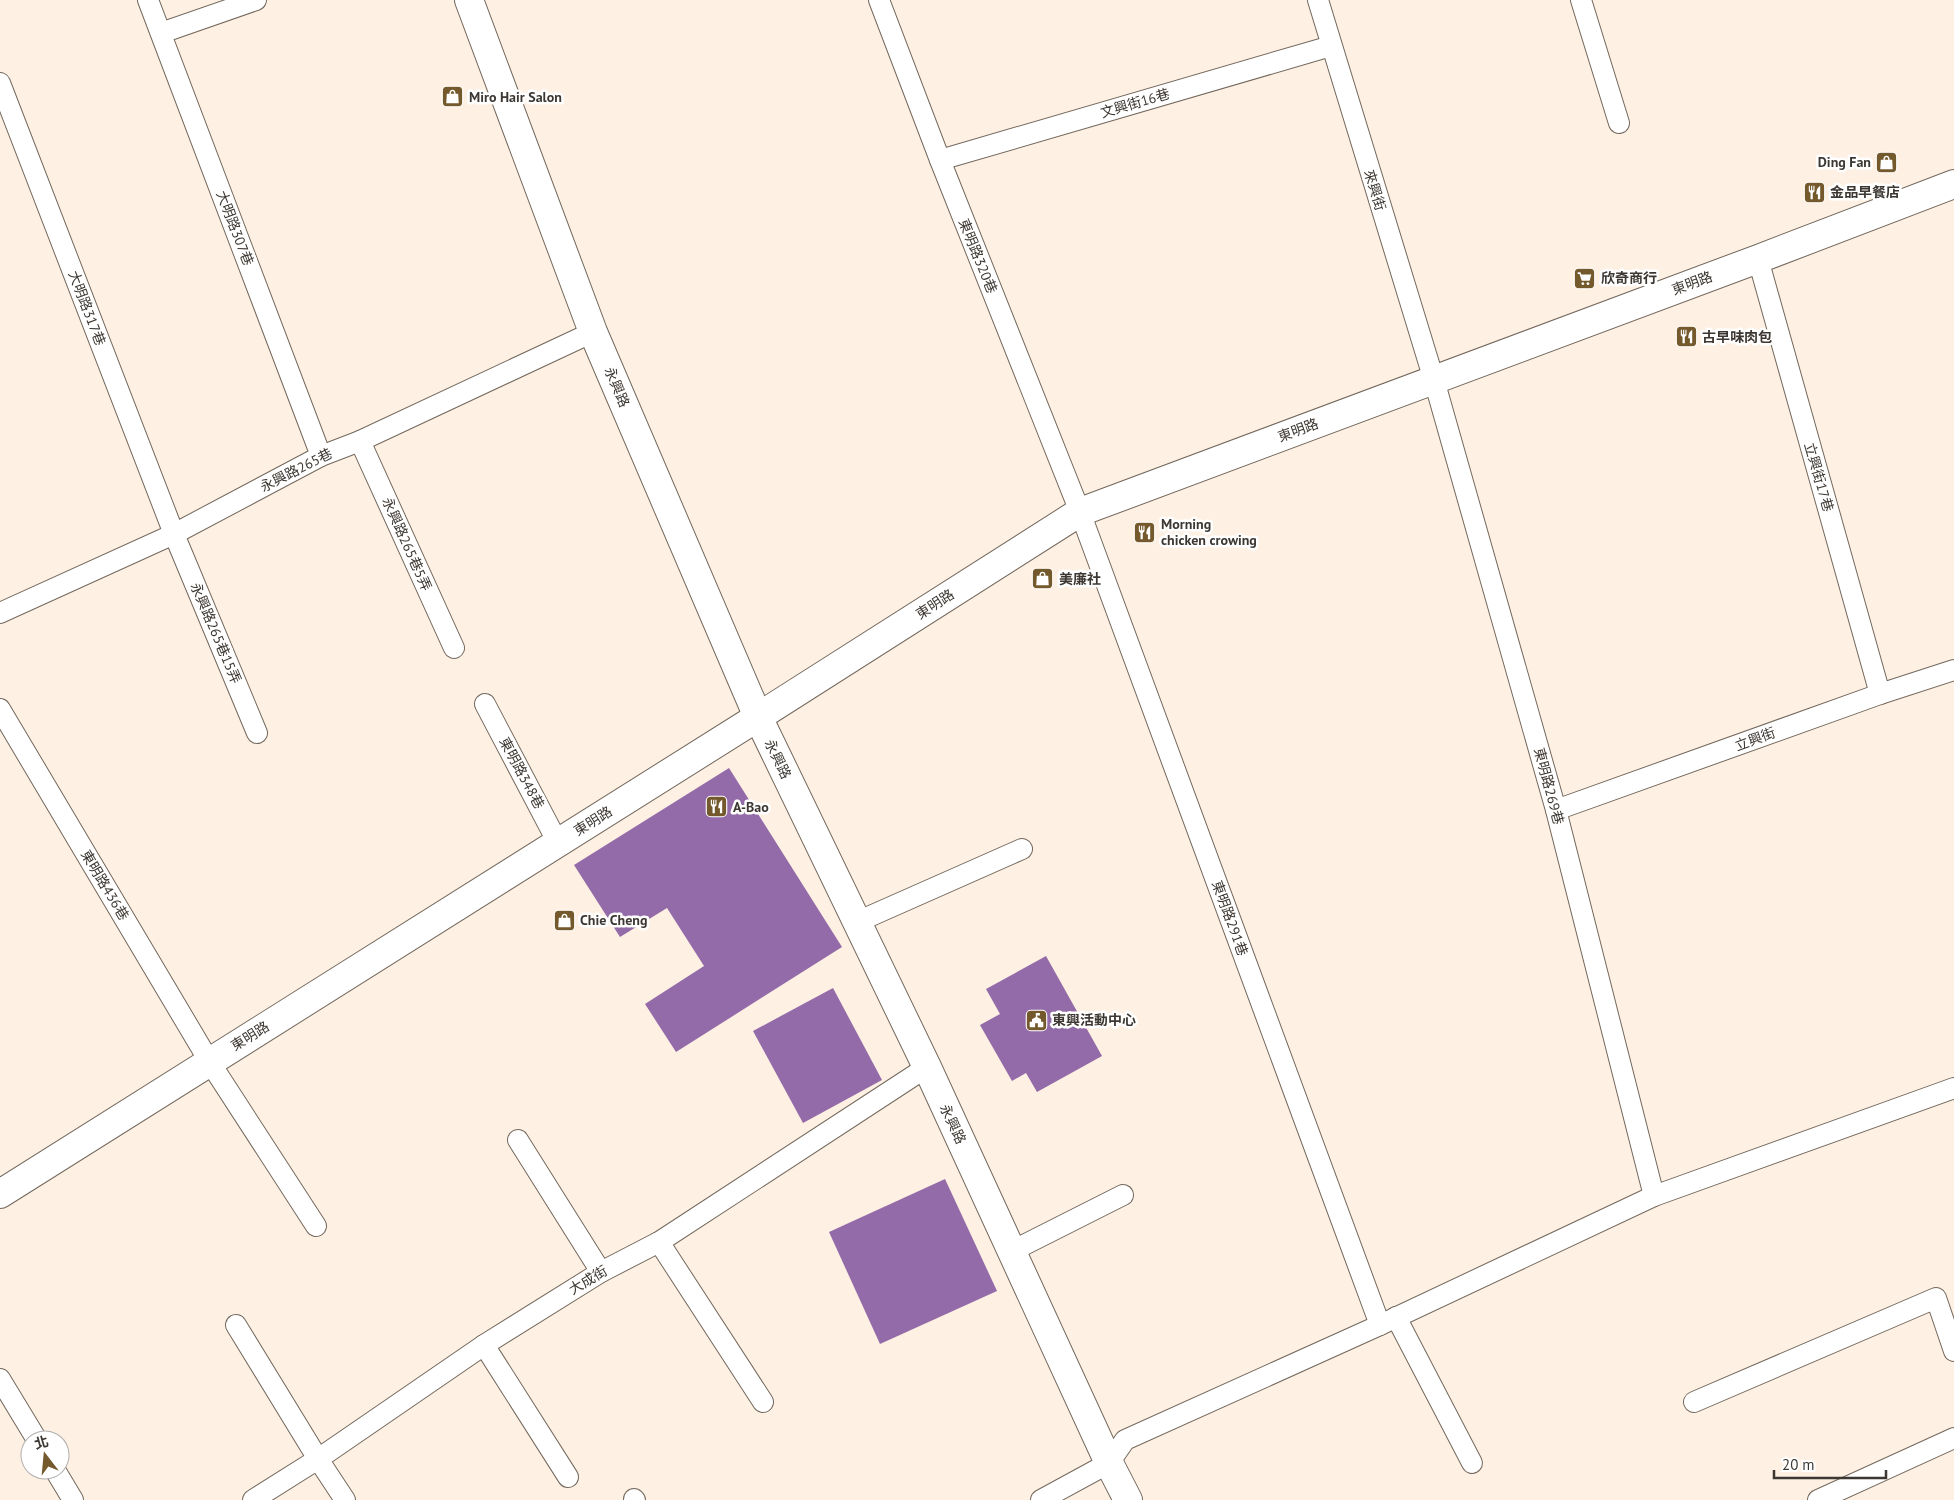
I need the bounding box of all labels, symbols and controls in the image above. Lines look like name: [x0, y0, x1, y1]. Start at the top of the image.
shop icon: Miro Hair Salon: [441, 85, 465, 109]
street label: 文興街16巷: [1098, 85, 1172, 121]
place label: Miro Hair Salon: [469, 88, 562, 106]
shop icon: Ding Fan: [1875, 150, 1899, 174]
place label: Ding Fan: [1818, 153, 1871, 171]
street label: 來興街: [1360, 167, 1390, 213]
restaurant icon: 金品早餐店: [1802, 180, 1826, 204]
place label: 金品早餐店: [1830, 183, 1900, 201]
street label: 大明路307巷: [212, 188, 258, 268]
street label: 東明路320巷: [955, 216, 1001, 296]
supermarket icon: 欣奇商行: [1573, 266, 1597, 290]
street label: 東明路: [1669, 267, 1715, 299]
street label: 大明路317巷: [64, 268, 110, 348]
place label: 欣奇商行: [1601, 269, 1657, 287]
restaurant icon: 古早味肉包: [1674, 325, 1698, 349]
place label: 古早味肉包: [1702, 328, 1772, 346]
street label: 永興路: [601, 364, 633, 410]
street label: 東明路: [1275, 414, 1321, 446]
street label: 立興街17巷: [1801, 440, 1837, 514]
street label: 永興路265巷: [257, 444, 335, 496]
street label: 永興路265巷5弄: [378, 494, 436, 594]
place label: Morning chicken crowing: [1161, 515, 1257, 549]
restaurant icon: Morning chicken crowing: [1133, 520, 1157, 544]
shop icon: 美廉社: [1031, 567, 1055, 591]
place label: 美廉社: [1059, 570, 1101, 588]
street label: 永興路265巷15弄: [187, 580, 245, 686]
street label: 東明路: [912, 585, 958, 623]
street label: 立興街: [1732, 723, 1778, 755]
street label: 東明路348巷: [496, 734, 548, 812]
street label: 永興路: [761, 736, 795, 782]
street label: 東明路269巷: [1530, 746, 1568, 826]
restaurant icon: A-Bao: [705, 795, 729, 819]
place label: A-Bao: [733, 798, 769, 816]
street label: 東明路: [570, 802, 616, 840]
street label: 東明路436巷: [77, 847, 133, 923]
street label: 東明路291巷: [1208, 878, 1252, 958]
shop icon: Chie Cheng: [552, 908, 576, 932]
place label: Chie Cheng: [580, 911, 647, 929]
public building icon: 東興活動中心: [1024, 1008, 1048, 1032]
place label: 東興活動中心: [1052, 1011, 1136, 1029]
street label: 東明路: [227, 1017, 273, 1055]
street label: 永興路: [936, 1101, 970, 1147]
street label: 大成街: [565, 1261, 611, 1299]
north arrow: [20, 1430, 70, 1480]
text: 北: [32, 1432, 51, 1453]
scale bar: [1774, 1448, 1886, 1480]
text: 20 m: [1782, 1455, 1815, 1474]

